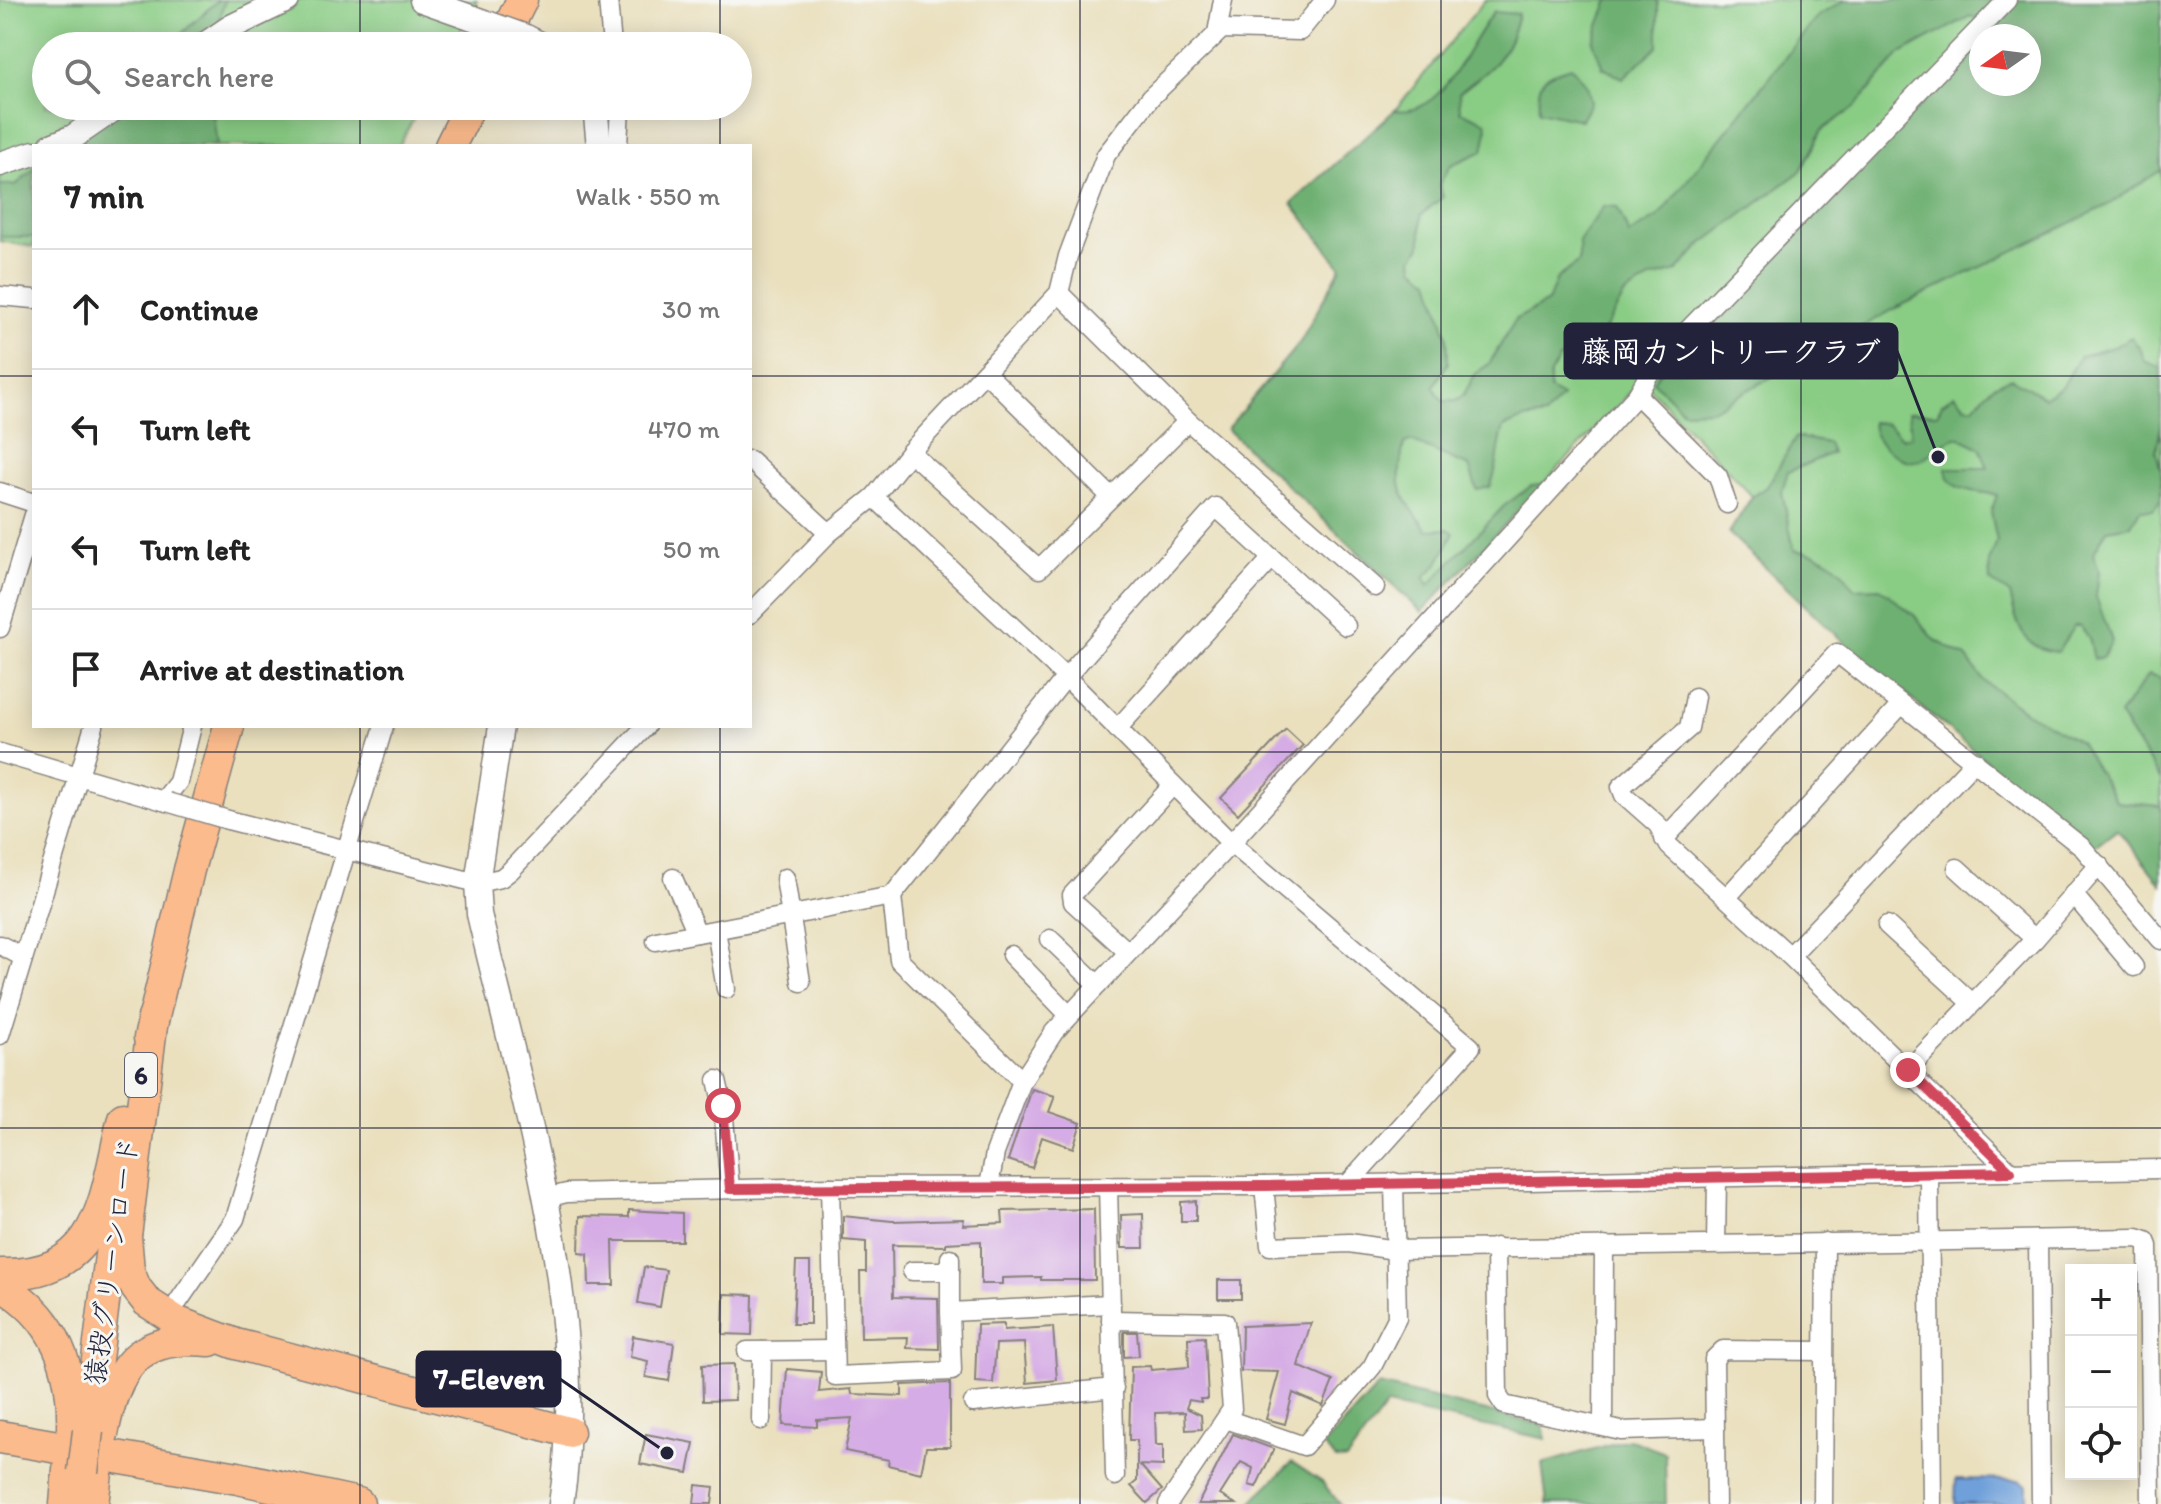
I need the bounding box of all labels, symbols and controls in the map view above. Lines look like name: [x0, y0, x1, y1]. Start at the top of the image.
north arrow: [1969, 24, 2041, 96]
search box: [32, 32, 752, 120]
icon: search: [60, 54, 104, 98]
text: Search here: [124, 58, 274, 95]
text: 7 min: [64, 176, 144, 217]
text: Walk · 550 m: [576, 180, 720, 212]
icon: ahead: [64, 287, 108, 331]
text: Continue: [140, 291, 259, 328]
text: 30 m: [662, 293, 720, 325]
callout: 藤岡カントリークラブ: [1565, 324, 1897, 378]
text: 藤岡カントリークラブ: [1581, 333, 1881, 370]
icon: left: [64, 407, 108, 451]
text: Turn left: [140, 411, 251, 448]
text: 470 m: [648, 413, 720, 445]
icon: left: [64, 527, 108, 571]
text: Turn left: [140, 531, 251, 568]
text: 50 m: [663, 533, 720, 565]
icon: arrive: [64, 647, 108, 691]
text: Arrive at destination: [140, 651, 404, 688]
route end: [1890, 1052, 1926, 1088]
road number: 6: [125, 1053, 157, 1097]
route start: [705, 1088, 741, 1124]
street label: 猿投グリーンロード: [77, 1135, 145, 1387]
map controls: [2065, 1264, 2137, 1480]
button: +: [2065, 1264, 2137, 1336]
button: −: [2065, 1336, 2137, 1408]
callout: 7-Eleven: [417, 1352, 560, 1406]
text: 7-Eleven: [432, 1360, 545, 1397]
button: locate: [2065, 1408, 2137, 1480]

